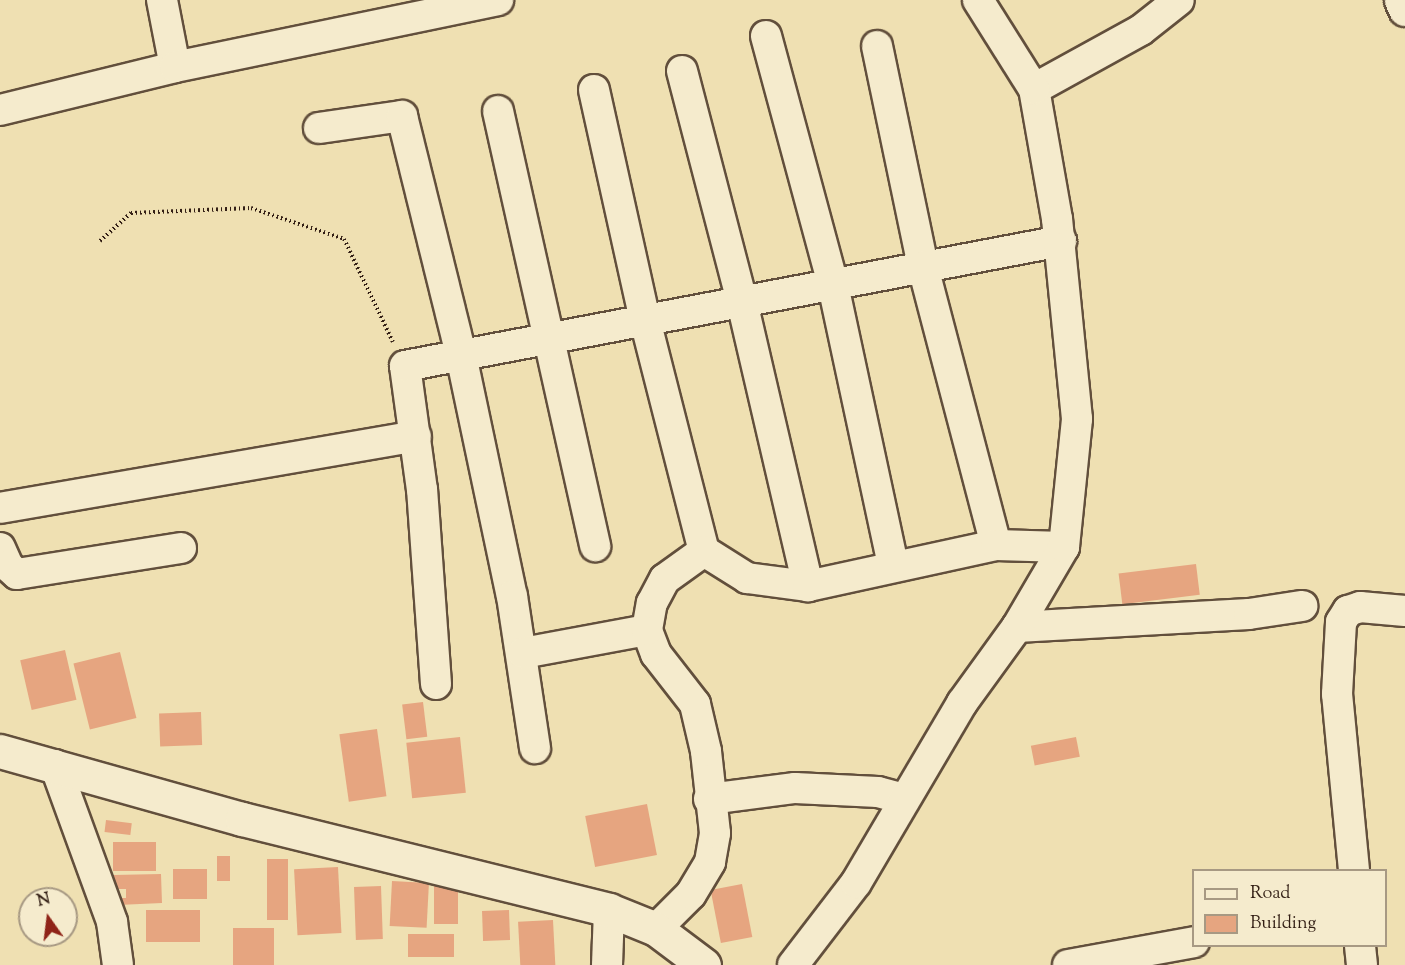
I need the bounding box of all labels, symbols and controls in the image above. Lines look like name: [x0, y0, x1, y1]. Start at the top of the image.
legend: [1192, 869, 1387, 947]
text: Road: [1250, 881, 1290, 907]
north arrow: [18, 887, 78, 947]
text: N: [35, 888, 53, 914]
text: Building: [1250, 911, 1316, 937]

